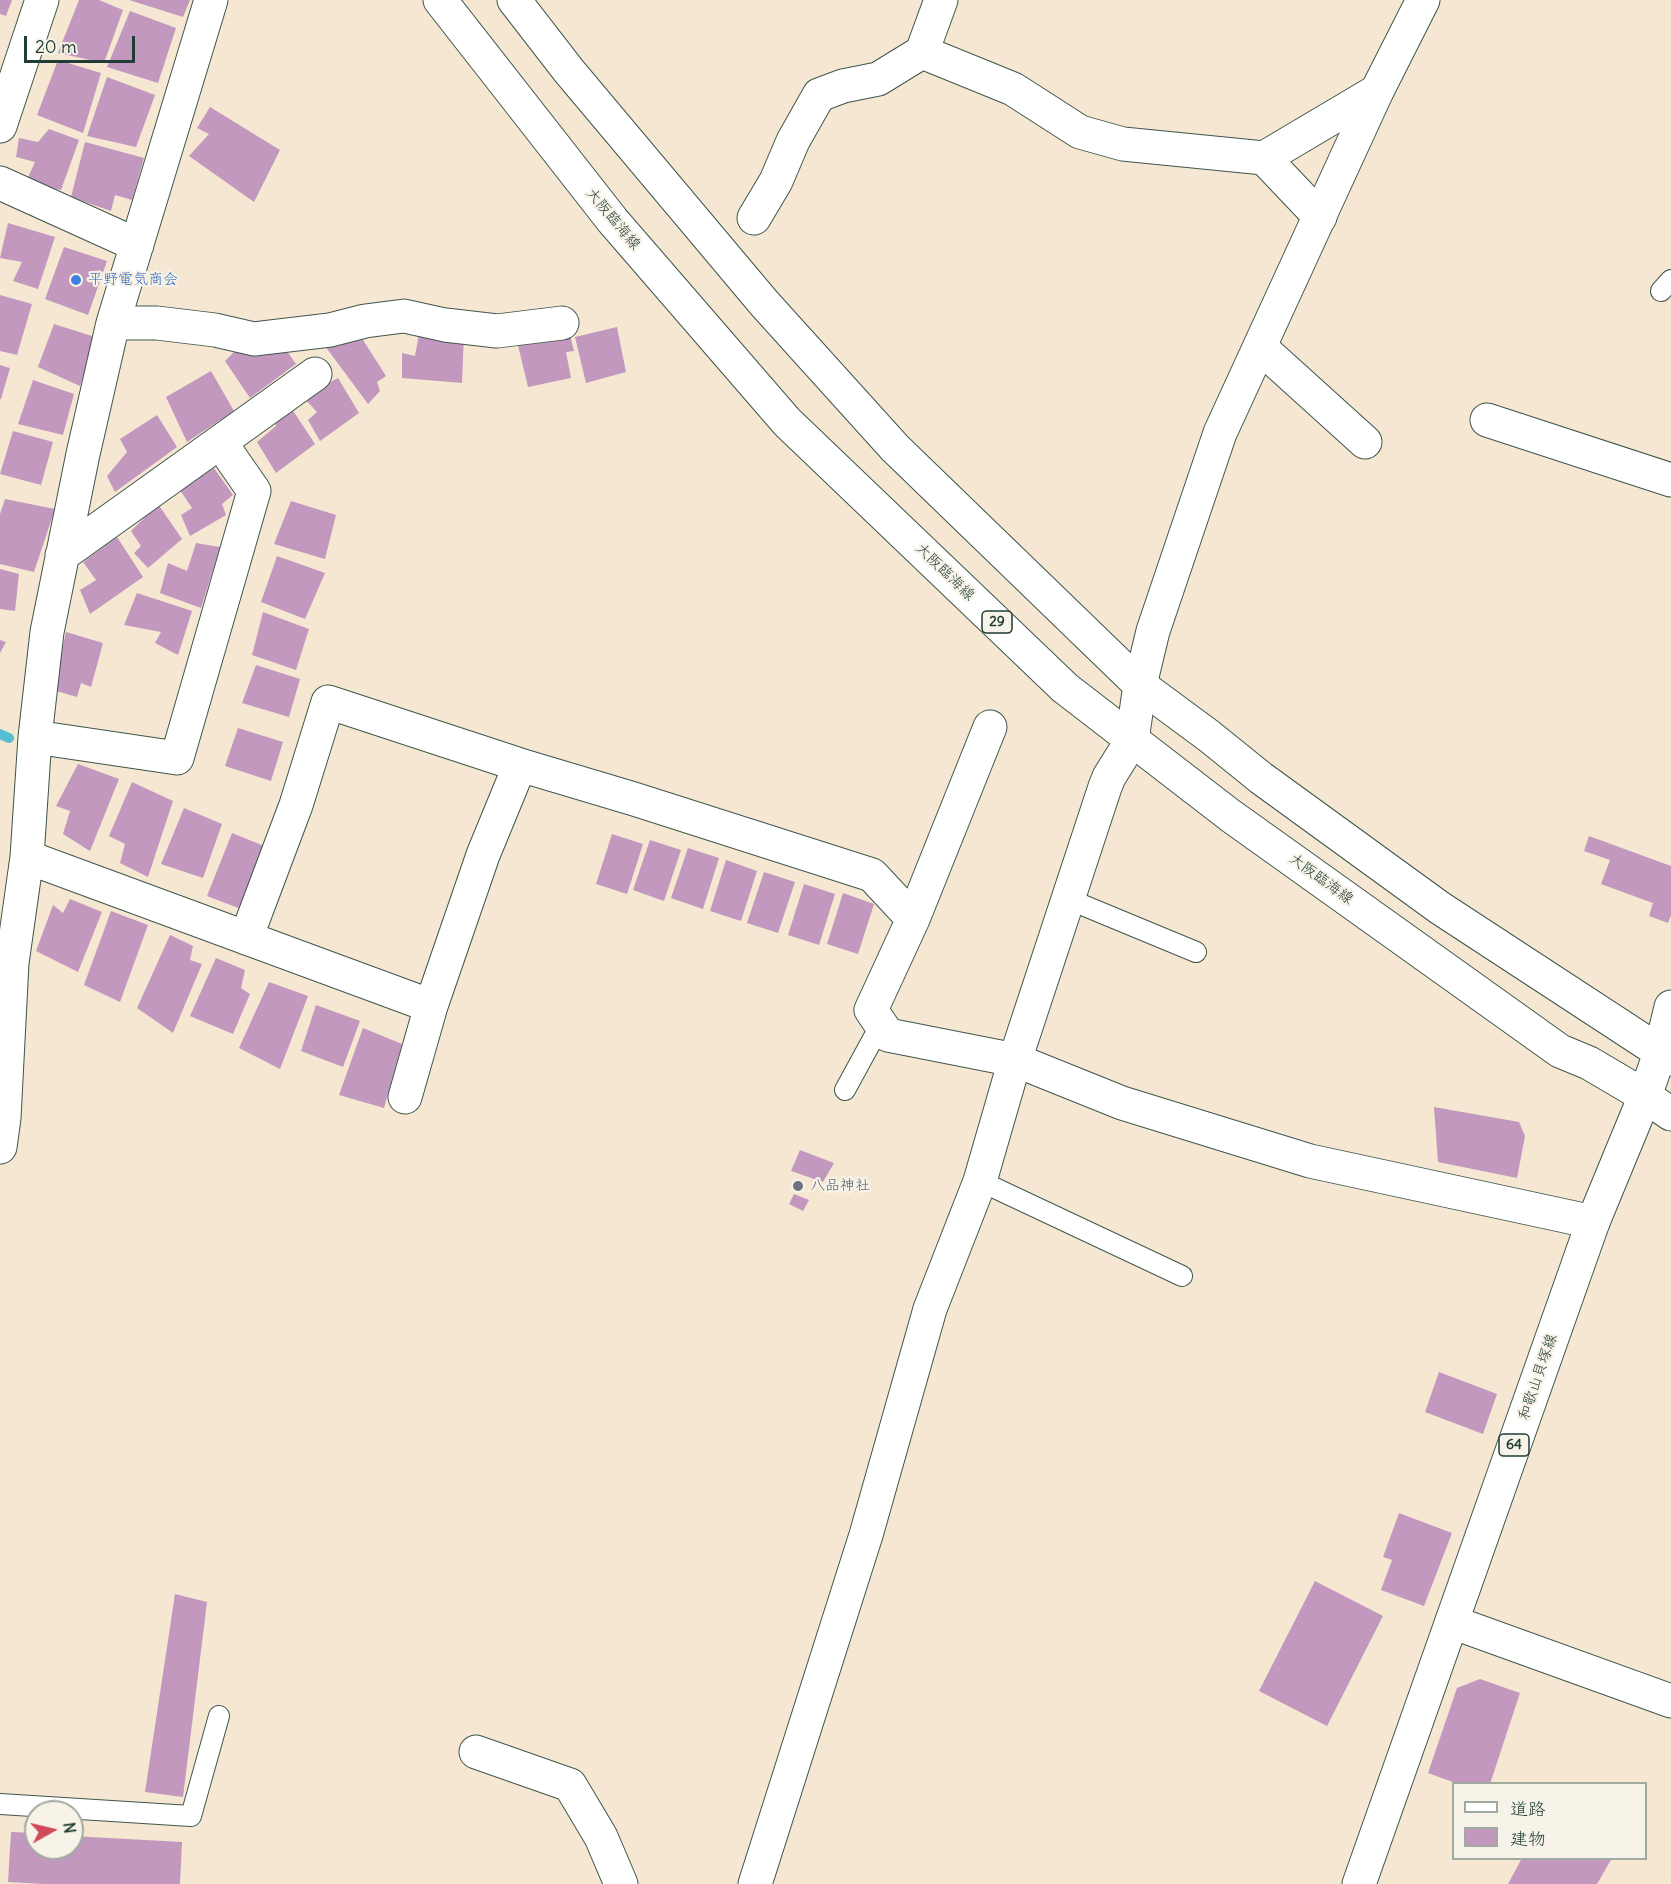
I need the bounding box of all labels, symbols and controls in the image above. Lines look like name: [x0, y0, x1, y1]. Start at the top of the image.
scale bar: [27, 24, 138, 62]
text: 20 m: [35, 35, 77, 58]
street label: 大阪臨海線: [582, 184, 644, 254]
place label: 平野電気商会: [88, 271, 178, 289]
marker: 平野電気商会: [69, 273, 83, 287]
street label: 大阪臨海線: [912, 539, 978, 605]
road number: 29: [982, 611, 1012, 633]
street label: 大阪臨海線: [1285, 850, 1357, 908]
place label: 八品神社: [810, 1177, 870, 1195]
marker: 八品神社: [791, 1179, 805, 1193]
street label: 和歌山貝塚線: [1515, 1332, 1561, 1422]
road number: 64: [1499, 1434, 1529, 1456]
legend: [1452, 1782, 1647, 1860]
text: 道路: [1510, 1797, 1546, 1820]
north arrow: [24, 1800, 84, 1860]
text: N: [59, 1821, 81, 1835]
text: 建物: [1510, 1827, 1546, 1850]

